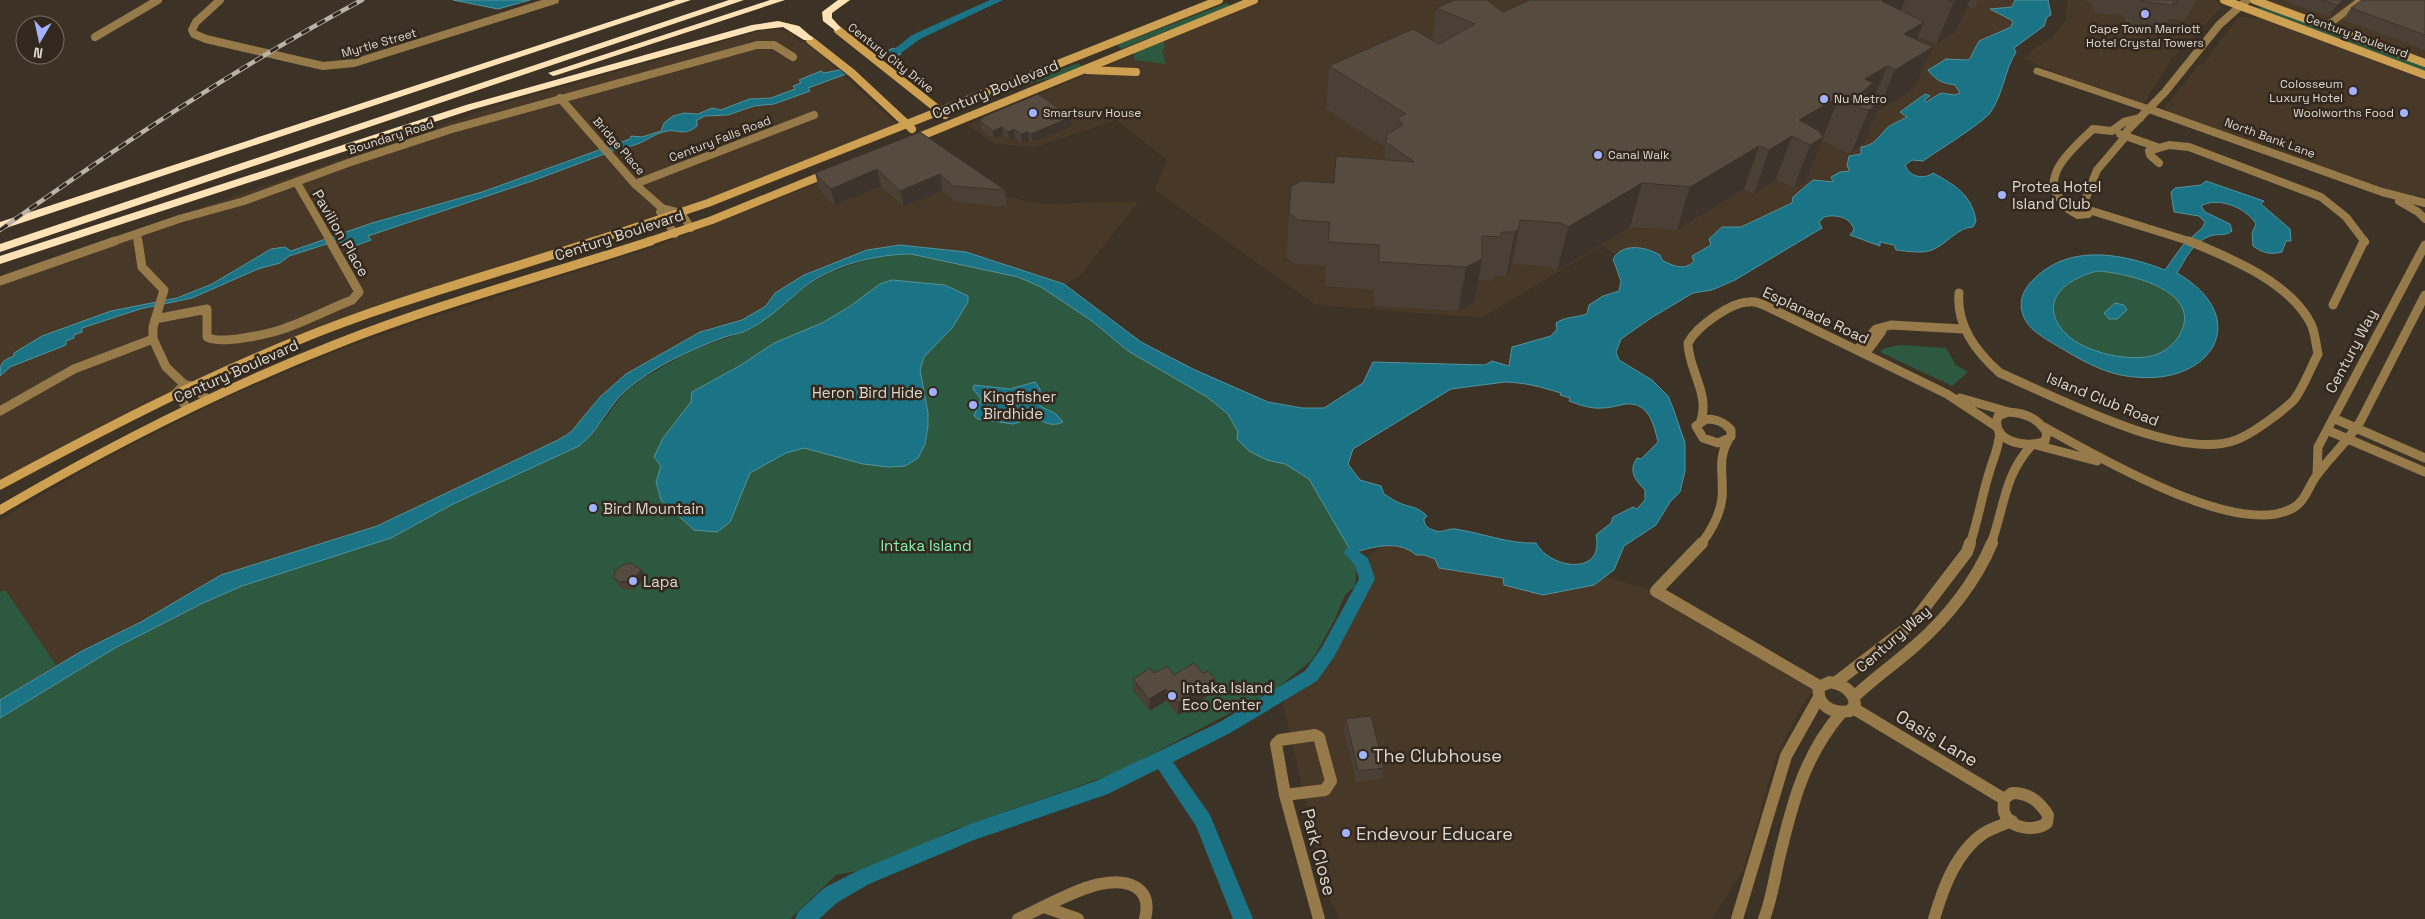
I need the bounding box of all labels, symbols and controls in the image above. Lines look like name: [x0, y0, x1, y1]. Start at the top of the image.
marker: Cape Town Marriott Hotel Crystal Towers: [2139, 8, 2151, 20]
street label: Century Boulevard: [2304, 10, 2410, 62]
north arrow: [15, 15, 65, 65]
street label: Century City Drive: [845, 19, 937, 97]
place label: Cape Town Marriott Hotel Crystal Towers: [2086, 21, 2204, 51]
street label: Myrtle Street: [340, 25, 418, 61]
text: N: [32, 43, 44, 62]
street label: Century Boulevard: [929, 55, 1061, 123]
place label: Colosseum Luxury Hotel: [2269, 76, 2343, 106]
marker: Colosseum Luxury Hotel: [2347, 85, 2359, 97]
place label: Nu Metro: [1834, 91, 1887, 107]
marker: Nu Metro: [1818, 93, 1830, 105]
place label: Smartsurv House: [1043, 105, 1141, 121]
place label: Woolworths Food: [2293, 105, 2394, 121]
marker: Smartsurv House: [1027, 107, 1039, 119]
marker: Woolworths Food: [2398, 107, 2410, 119]
street label: Century Falls Road: [667, 112, 773, 166]
street label: Bridge Place: [589, 114, 649, 178]
street label: North Bank Lane: [2222, 114, 2318, 162]
street label: Boundary Road: [346, 116, 436, 158]
place label: Canal Walk: [1608, 147, 1670, 163]
marker: Canal Walk: [1592, 149, 1604, 161]
place label: Protea Hotel Island Club: [2012, 177, 2101, 213]
street label: Pavilion Place: [308, 186, 374, 280]
marker: Protea Hotel Island Club: [1996, 189, 2008, 201]
street label: Century Boulevard: [552, 205, 686, 265]
street label: Esplanade Road: [1760, 282, 1872, 348]
street label: Century Way: [2321, 306, 2381, 396]
street label: Century Boulevard: [171, 335, 301, 407]
street label: Island Club Road: [2044, 368, 2162, 430]
place label: Heron Bird Hide: [812, 383, 923, 402]
marker: Heron Bird Hide: [927, 386, 939, 398]
place label: Kingfisher Birdhide: [983, 387, 1057, 423]
marker: Kingfisher Birdhide: [967, 399, 979, 411]
place label: Bird Mountain: [603, 499, 704, 518]
marker: Bird Mountain: [587, 502, 599, 514]
park label: Intaka Island: [880, 536, 972, 555]
place label: Lapa: [643, 572, 678, 591]
marker: Lapa: [627, 575, 639, 587]
street label: Century Way: [1852, 601, 1934, 677]
place label: Intaka Island Eco Center: [1182, 678, 1273, 714]
marker: Intaka Island Eco Center: [1166, 690, 1178, 702]
street label: Oasis Lane: [1892, 704, 1982, 772]
place label: The Clubhouse: [1373, 744, 1502, 767]
marker: The Clubhouse: [1357, 749, 1369, 761]
street label: Park Close: [1296, 806, 1342, 898]
place label: Endevour Educare: [1356, 822, 1513, 845]
marker: Endevour Educare: [1340, 827, 1352, 839]

